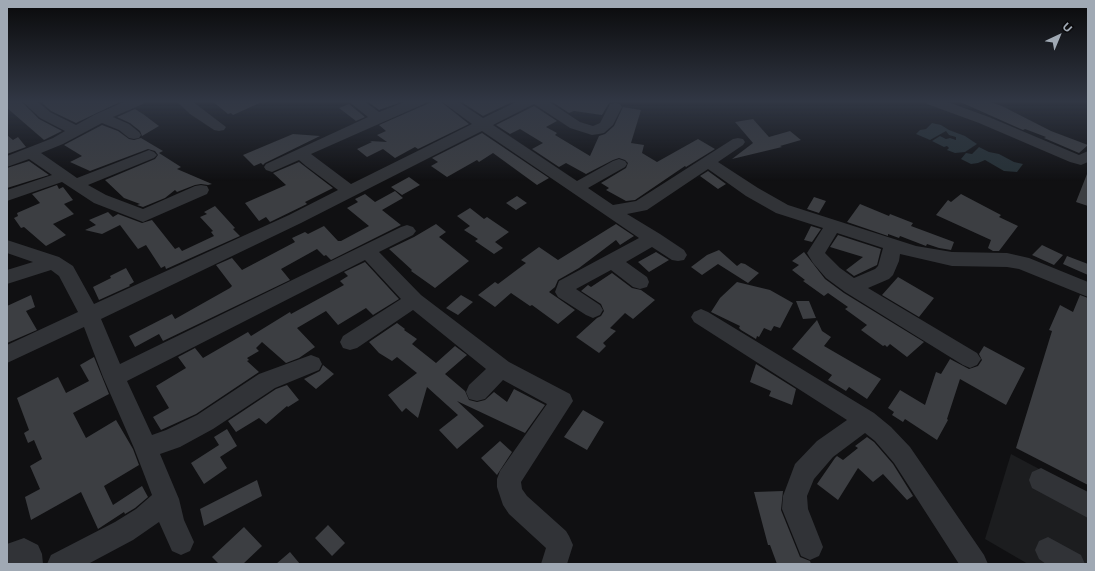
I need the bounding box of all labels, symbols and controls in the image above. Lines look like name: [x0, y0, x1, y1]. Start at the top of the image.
north arrow: [1039, 16, 1079, 56]
text: U: [1059, 19, 1075, 35]

